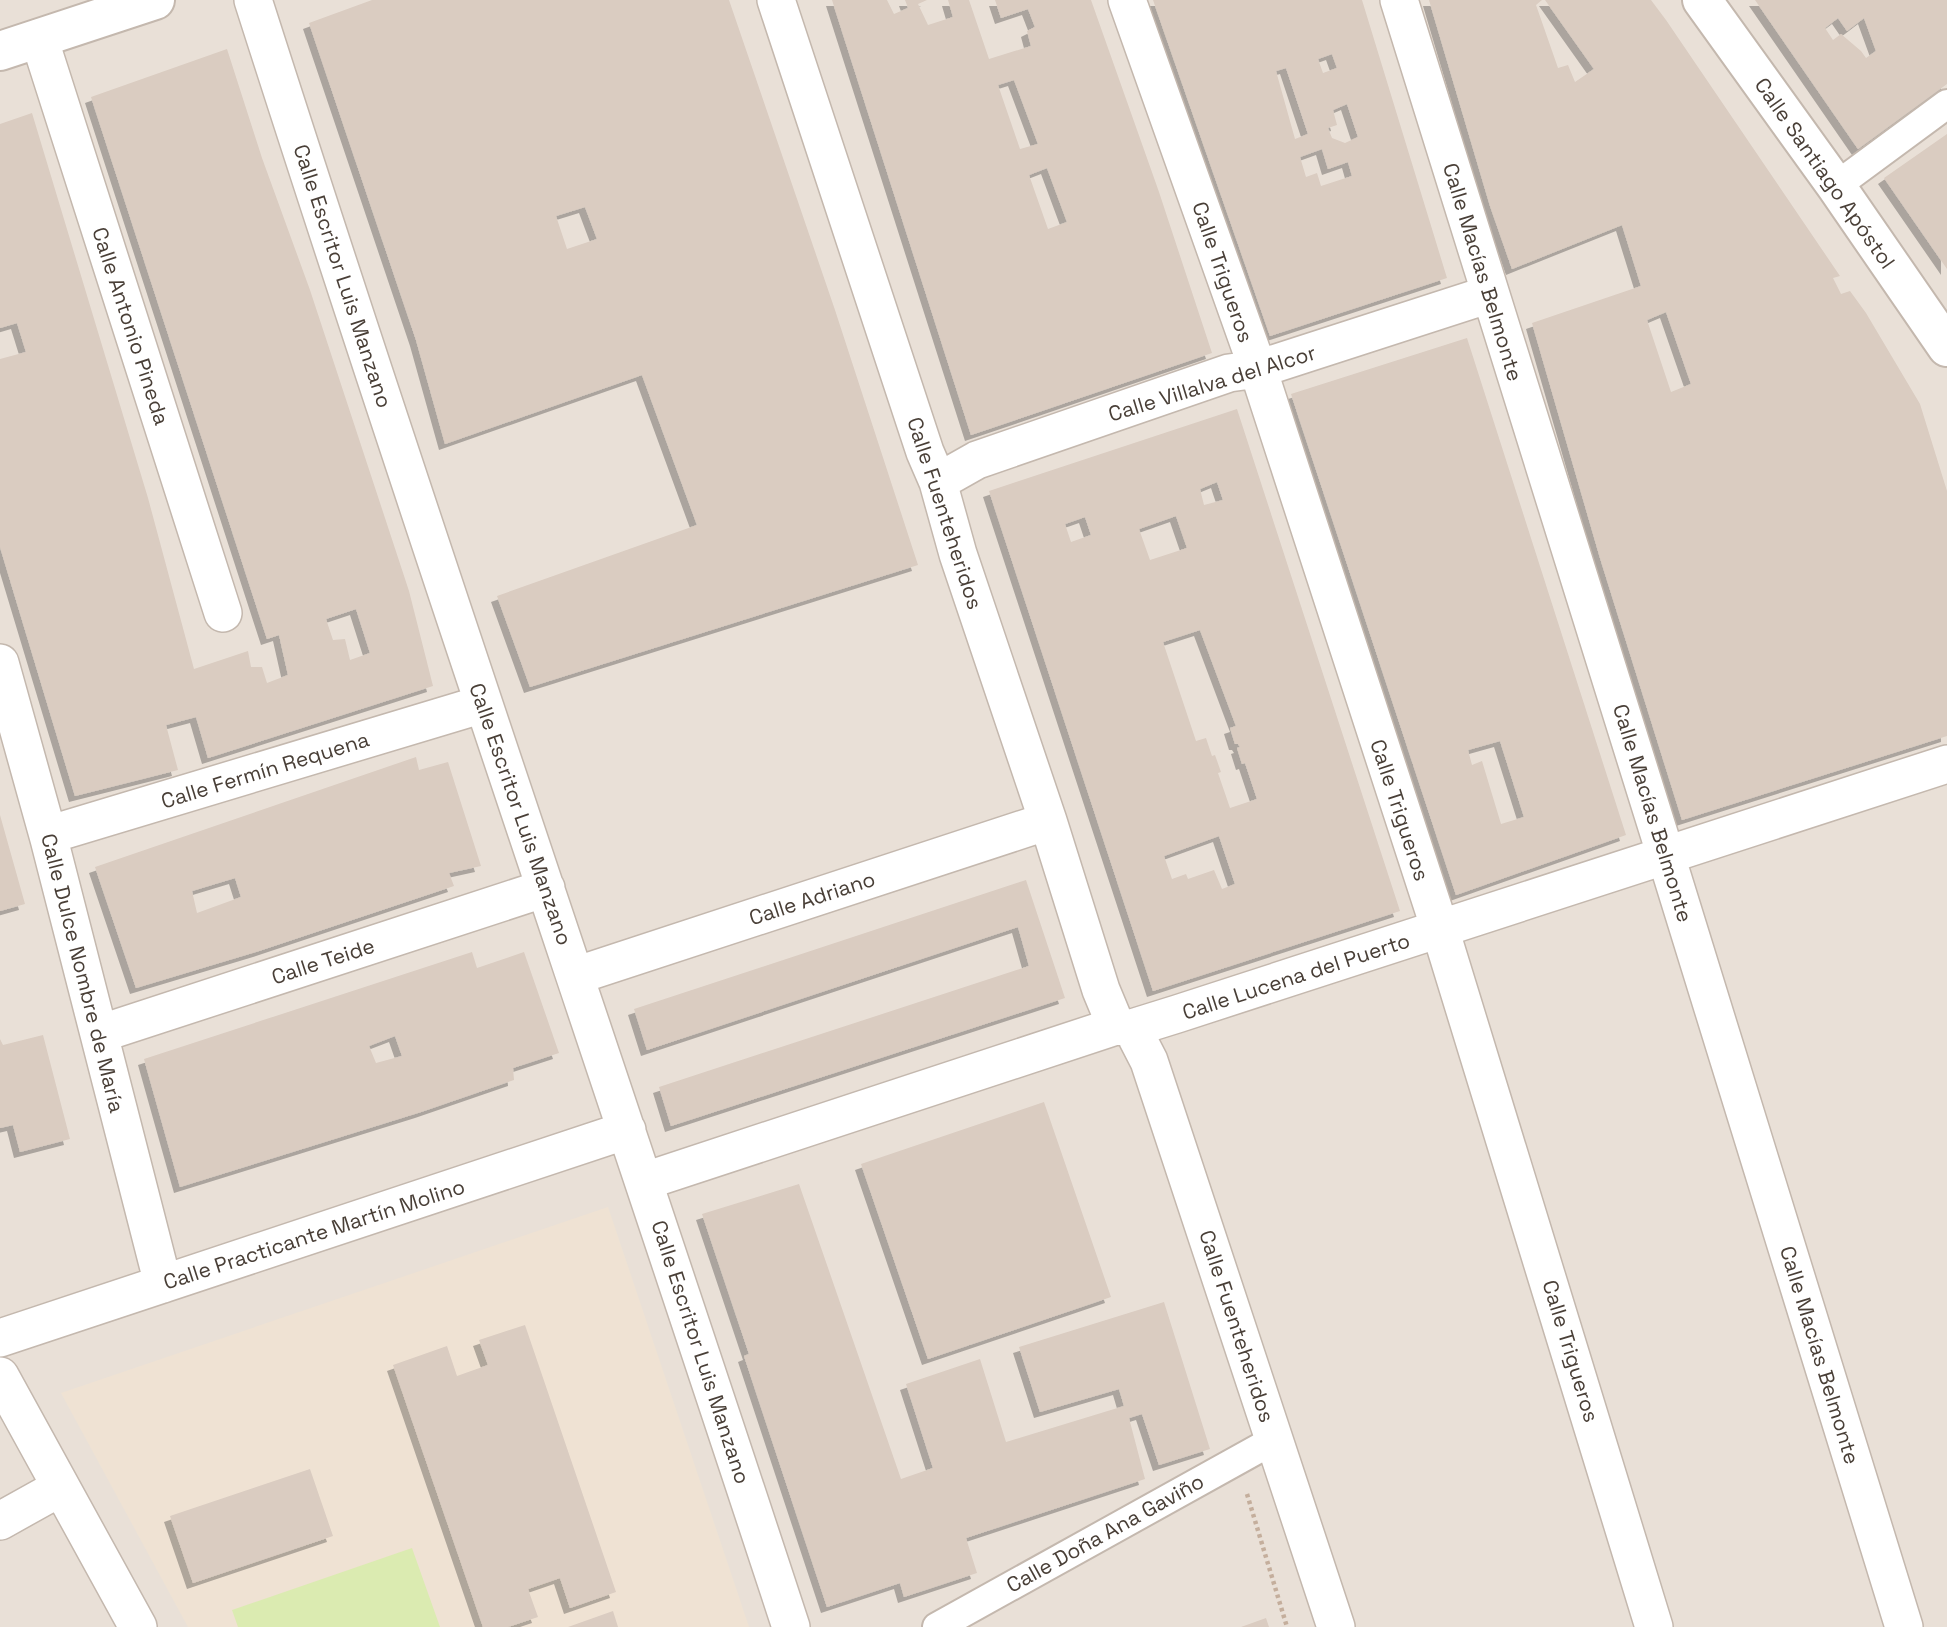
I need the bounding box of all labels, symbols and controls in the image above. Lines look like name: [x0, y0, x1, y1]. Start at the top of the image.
street label: Calle Santiago Apóstol: [1749, 72, 1901, 274]
street label: Calle Escritor Luis Manzano: [288, 141, 398, 411]
street label: Calle Macías Belmonte: [1437, 160, 1529, 384]
street label: Calle Trigueros: [1186, 198, 1260, 346]
street label: Calle Antonio Pineda: [86, 224, 176, 428]
street label: Calle Villalva del Alcor: [1105, 339, 1319, 427]
street label: Calle Fuenteheridos: [901, 413, 989, 613]
street label: Calle Escritor Luis Manzano: [463, 679, 579, 949]
street label: Calle Macías Belmonte: [1607, 701, 1699, 925]
street label: Calle Fermín Requena: [158, 725, 372, 815]
street label: Calle Trigueros: [1364, 736, 1436, 884]
street label: Calle Dulce Nombre de María: [35, 831, 131, 1115]
street label: Calle Adriano: [745, 865, 879, 931]
street label: Calle Lucena del Puerto: [1179, 926, 1413, 1026]
street label: Calle Teide: [268, 932, 378, 990]
street label: Calle Practicante Martín Molino: [160, 1172, 468, 1296]
street label: Calle Escritor Luis Manzano: [646, 1217, 756, 1487]
street label: Calle Fuenteheridos: [1193, 1226, 1281, 1426]
street label: Calle Macías Belmonte: [1774, 1243, 1866, 1467]
street label: Calle Trigueros: [1537, 1277, 1605, 1425]
street label: Calle Doña Ana Gaviño: [1001, 1467, 1209, 1599]

